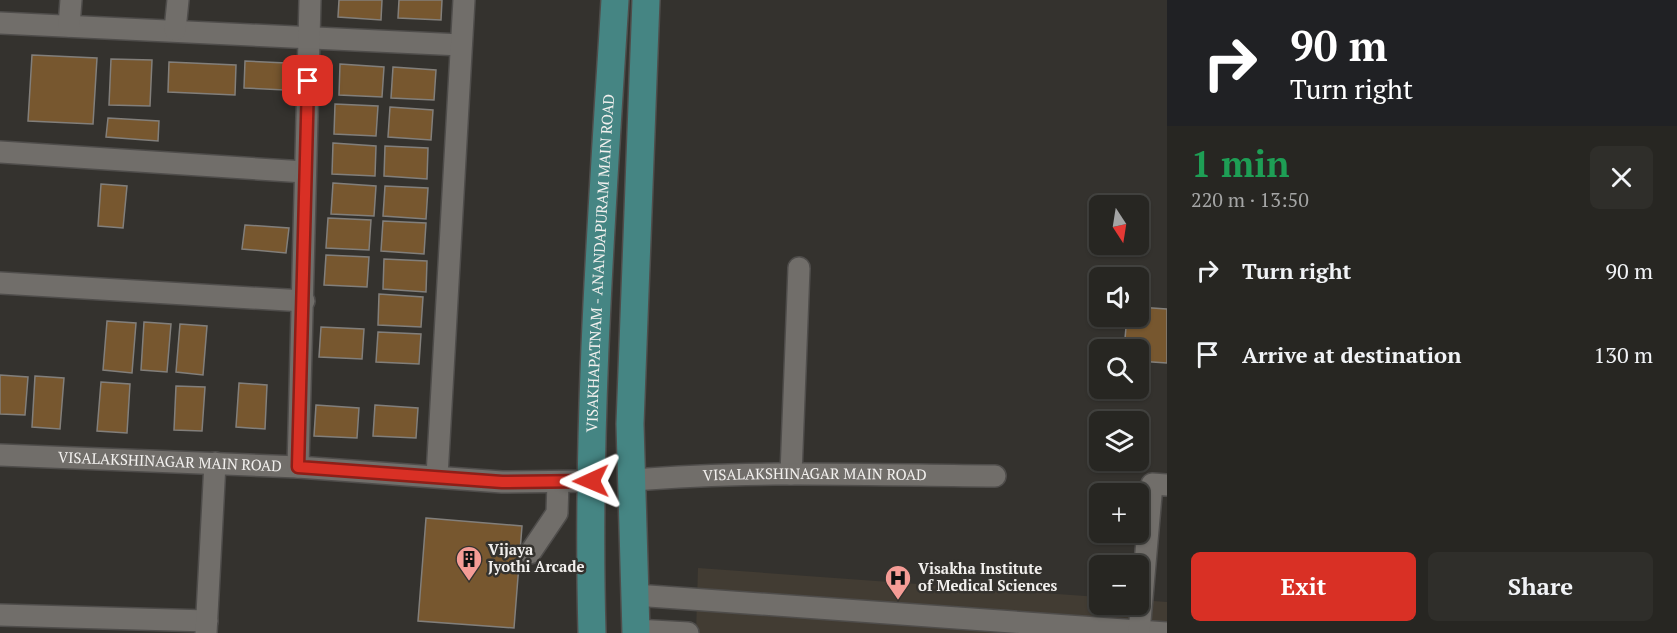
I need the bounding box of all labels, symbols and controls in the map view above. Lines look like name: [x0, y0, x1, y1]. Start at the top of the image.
text: 90 m: [1290, 17, 1388, 73]
icon: right: [1191, 24, 1269, 102]
pin: [282, 55, 333, 106]
icon: arrive: [291, 64, 324, 97]
text: Turn right: [1290, 71, 1413, 107]
street label: VISAKHAPATNAM - ANANDAPURAM MAIN ROAD: [581, 93, 618, 433]
text: 1 min: [1191, 140, 1289, 187]
button: close: [1590, 146, 1653, 209]
text: 220 m · 13:50: [1191, 186, 1309, 213]
north arrow: [1089, 195, 1149, 255]
map controls: [1089, 195, 1149, 615]
icon: right: [1191, 254, 1224, 287]
text: Turn right: [1242, 256, 1351, 285]
text: 90 m: [1605, 256, 1653, 285]
button: sound: [1089, 267, 1149, 327]
icon: arrive: [1191, 338, 1224, 371]
button: search: [1089, 339, 1149, 399]
text: Arrive at destination: [1242, 340, 1461, 369]
text: 130 m: [1593, 340, 1653, 369]
button: layers: [1089, 411, 1149, 471]
street label: VISALAKSHINAGAR MAIN ROAD: [58, 446, 282, 475]
position arrow: [559, 449, 623, 513]
street label: VISALAKSHINAGAR MAIN ROAD: [702, 463, 927, 485]
button: +: [1089, 483, 1149, 543]
place label: Vijaya Jyothi Arcade: [488, 539, 585, 576]
building icon: Vijaya Jyothi Arcade: [454, 544, 484, 582]
button: Exit: [1191, 552, 1416, 621]
button: Share: [1428, 552, 1653, 621]
button: −: [1089, 555, 1149, 615]
place label: Visakha Institute of Medical Sciences: [918, 558, 1058, 595]
hospital icon: Visakha Institute of Medical Sciences: [883, 563, 913, 601]

